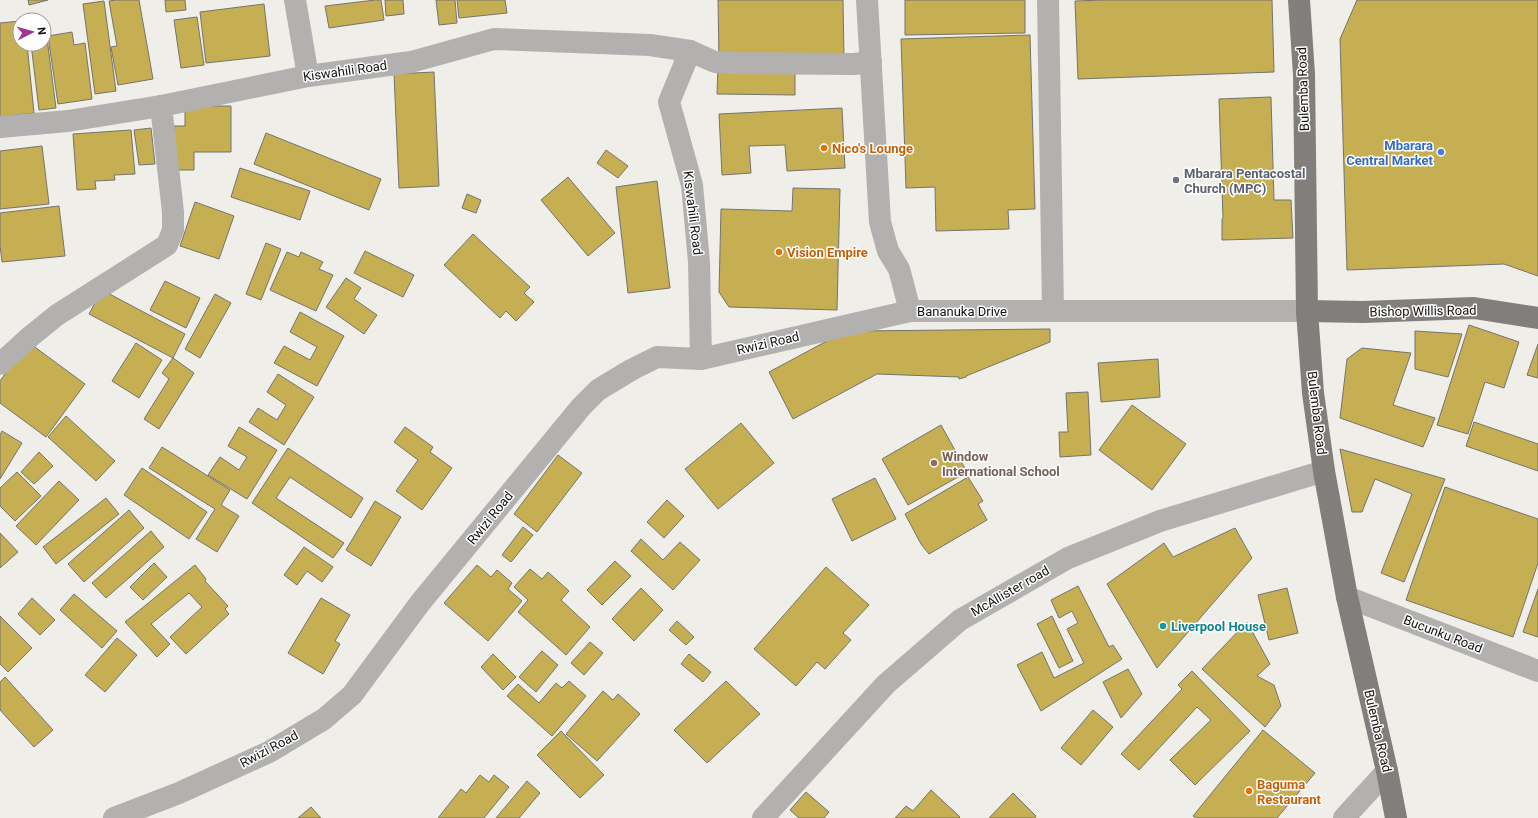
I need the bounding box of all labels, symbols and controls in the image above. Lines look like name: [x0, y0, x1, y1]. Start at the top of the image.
north arrow: [12, 12, 52, 52]
text: N: [35, 26, 48, 36]
street label: Bulemba Road: [1294, 47, 1312, 131]
street label: Kiswahili Road: [302, 58, 388, 84]
place label: Mbarara Central Market: [1346, 138, 1434, 168]
place label: Nico's Lounge: [832, 141, 913, 156]
marker: Nico's Lounge: [819, 143, 829, 153]
marker: Mbarara Central Market: [1436, 147, 1446, 157]
place label: Mbarara Pentacostal Church (MPC): [1184, 166, 1305, 196]
street label: Kiswahili Road: [680, 170, 706, 256]
marker: Mbarara Pentacostal Church (MPC): [1171, 175, 1181, 185]
place label: Vision Empire: [787, 245, 868, 260]
marker: Vision Empire: [774, 247, 784, 257]
street label: Bishop Willis Road: [1369, 303, 1477, 319]
street label: Bananuka Drive: [917, 304, 1007, 319]
street label: Rwizi Road: [735, 329, 801, 357]
street label: Bulemba Road: [1304, 370, 1330, 456]
place label: Window International School: [942, 449, 1060, 479]
marker: Window International School: [929, 458, 939, 468]
street label: Rwizi Road: [464, 489, 516, 547]
street label: McAllister road: [968, 563, 1052, 619]
street label: Bucunku Road: [1401, 612, 1485, 656]
place label: Liverpool House: [1171, 619, 1266, 634]
marker: Liverpool House: [1158, 621, 1168, 631]
street label: Bulemba Road: [1361, 688, 1395, 774]
street label: Rwizi Road: [237, 727, 301, 771]
place label: Baguma Restaurant: [1257, 777, 1321, 807]
marker: Baguma Restaurant: [1244, 786, 1254, 796]

